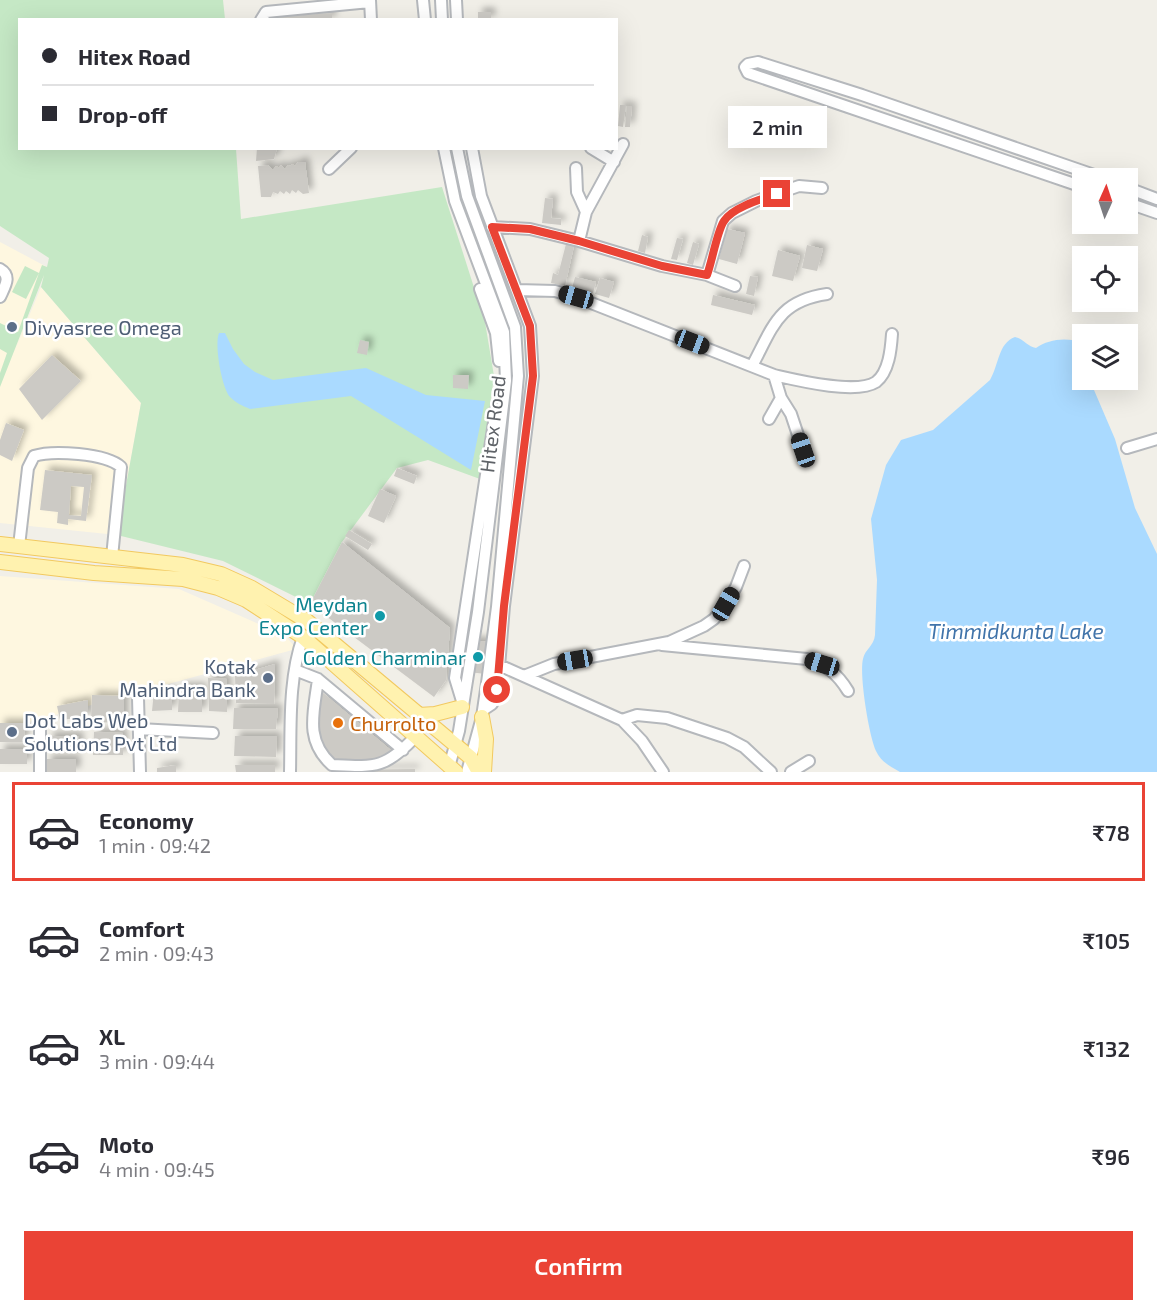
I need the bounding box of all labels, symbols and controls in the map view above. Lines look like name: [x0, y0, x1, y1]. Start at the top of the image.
text: Hitex Road: [78, 43, 191, 69]
text: Drop-off: [78, 101, 167, 127]
callout: 2 min: [728, 107, 826, 149]
text: 2 min: [752, 115, 803, 139]
north arrow: [1072, 168, 1138, 234]
map controls: [1072, 168, 1138, 390]
route end: [763, 180, 790, 207]
button: locate: [1072, 246, 1138, 312]
car: [556, 283, 596, 311]
place label: Divyasree Omega: [24, 315, 182, 339]
marker: Divyasree Omega: [5, 320, 19, 334]
button: layers: [1072, 324, 1138, 390]
car: [672, 327, 712, 357]
street label: Hitex Road: [474, 374, 510, 474]
car: [789, 430, 817, 470]
car: [709, 584, 743, 624]
place label: Meydan Expo Center: [259, 592, 368, 639]
marker: Meydan Expo Center: [373, 609, 387, 623]
water label: Timmidkunta Lake: [928, 618, 1104, 643]
place label: Golden Charminar: [303, 645, 466, 669]
car: [556, 648, 594, 672]
marker: Golden Charminar: [471, 650, 485, 664]
car: [802, 650, 842, 678]
place label: Kotak Mahindra Bank: [119, 654, 256, 701]
marker: Kotak Mahindra Bank: [261, 671, 275, 685]
route start: [483, 676, 510, 703]
place label: Dot Labs Web Solutions Pvt Ltd: [24, 708, 177, 755]
place label: Churrolto: [350, 711, 436, 735]
marker: Churrolto: [331, 716, 345, 730]
marker: Dot Labs Web Solutions Pvt Ltd: [5, 725, 19, 739]
icon: car: [27, 805, 81, 859]
text: Economy: [99, 807, 194, 833]
text: ₹78: [1092, 819, 1130, 845]
text: 1 min · 09:42: [99, 833, 211, 857]
icon: car: [27, 913, 81, 967]
text: Comfort: [99, 915, 184, 941]
text: ₹105: [1082, 927, 1130, 953]
text: 2 min · 09:43: [99, 941, 214, 965]
icon: car: [27, 1021, 81, 1075]
text: XL: [99, 1023, 125, 1049]
text: ₹132: [1083, 1035, 1130, 1061]
text: 3 min · 09:44: [99, 1049, 215, 1073]
icon: car: [27, 1129, 81, 1183]
text: Moto: [99, 1131, 154, 1157]
text: ₹96: [1092, 1143, 1130, 1169]
text: 4 min · 09:45: [99, 1157, 215, 1181]
button: Confirm: [24, 1231, 1133, 1300]

